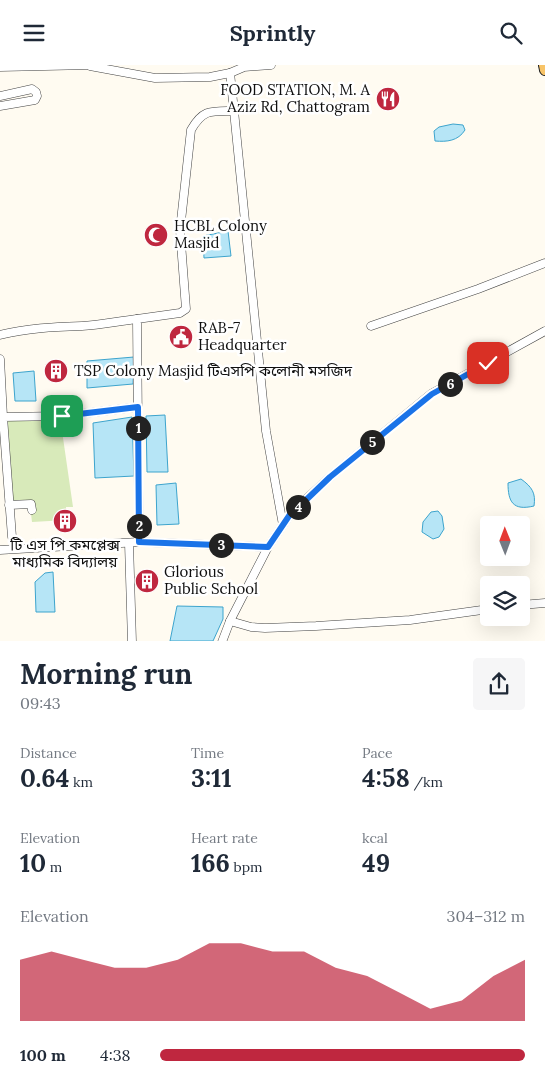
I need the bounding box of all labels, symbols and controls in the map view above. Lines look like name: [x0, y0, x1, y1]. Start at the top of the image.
icon: menu: [20, 19, 48, 47]
text: Sprintly: [230, 19, 315, 47]
icon: search: [497, 19, 525, 47]
place label: FOOD STATION, M. A Aziz Rd, Chattogram: [220, 80, 371, 116]
restaurant icon: FOOD STATION, M. A Aziz Rd, Chattogram: [375, 86, 401, 112]
place label: HCBL Colony Masjid: [174, 216, 267, 252]
mosque icon: HCBL Colony Masjid: [143, 222, 169, 248]
place label: RAB-7 Headquarter: [198, 318, 287, 354]
public building icon: RAB-7 Headquarter: [168, 324, 194, 350]
pin: [467, 342, 509, 384]
icon: check: [474, 349, 502, 377]
building icon: TSP Colony Masjid টিএসপি কলোনী মসজিদ: [43, 358, 69, 384]
place label: TSP Colony Masjid টিএসপি কলোনী মসজিদ: [74, 361, 353, 380]
pin: 6: [438, 371, 462, 397]
text: 6: [446, 375, 455, 393]
pin: [41, 395, 83, 437]
icon: arrive: [48, 402, 76, 430]
pin: 1: [126, 415, 150, 441]
text: 1: [136, 419, 141, 437]
pin: 5: [360, 429, 384, 455]
text: 5: [369, 433, 376, 451]
pin: 4: [286, 495, 310, 519]
text: 4: [295, 498, 302, 516]
building icon: টি এস পি কমপ্লেক্স মাধ্যমিক বিদ্যালয়: [52, 508, 78, 534]
pin: 2: [126, 513, 152, 539]
north arrow: [480, 516, 530, 566]
map controls: [480, 516, 530, 626]
text: 2: [136, 517, 143, 535]
pin: 3: [208, 533, 234, 557]
place label: টি এস পি কমপ্লেক্স মাধ্যমিক বিদ্যালয়: [9, 535, 120, 571]
text: 3: [218, 536, 225, 554]
place label: Glorious Public School: [164, 562, 258, 598]
building icon: Glorious Public School: [134, 568, 160, 594]
button: layers: [480, 576, 530, 626]
text: Morning run: [20, 656, 192, 692]
button: share: [473, 658, 525, 710]
text: 09:43: [20, 693, 61, 713]
text: Distance: [20, 744, 77, 762]
text: Time: [191, 744, 224, 762]
text: Pace: [362, 744, 393, 762]
text: 0.64: [20, 762, 69, 794]
text: 3:11: [191, 762, 232, 794]
text: 4:58: [362, 762, 410, 794]
text: km: [69, 773, 93, 791]
text: /km: [410, 773, 443, 791]
text: Elevation: [20, 829, 80, 847]
text: Heart rate: [191, 829, 258, 847]
text: kcal: [362, 829, 388, 847]
text: 10: [20, 847, 46, 879]
text: 166: [191, 847, 230, 879]
text: 49: [362, 847, 390, 879]
text: m: [46, 858, 62, 876]
text: bpm: [230, 858, 263, 876]
text: Elevation: [20, 906, 89, 926]
text: 304–312 m: [447, 906, 525, 926]
text: 100 m: [20, 1045, 66, 1065]
text: 4:38: [100, 1045, 131, 1065]

